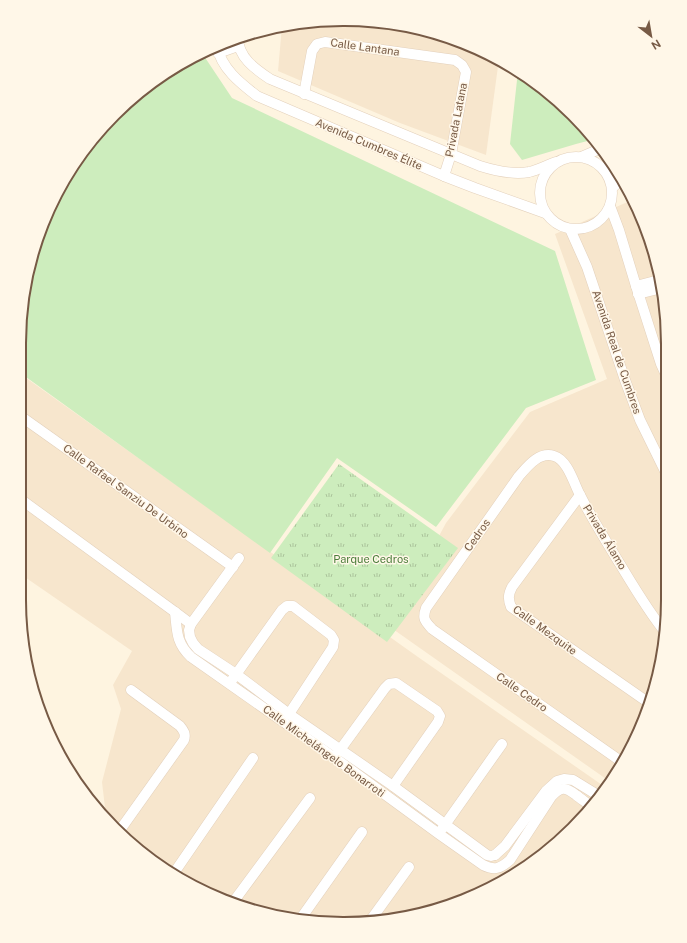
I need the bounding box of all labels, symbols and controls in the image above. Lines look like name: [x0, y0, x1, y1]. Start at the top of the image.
north arrow: [631, 16, 671, 56]
street label: Calle Lantana: [330, 36, 400, 58]
text: N: [649, 37, 663, 52]
street label: Privada Latana: [443, 82, 469, 158]
street label: Avenida Cumbres Élite: [314, 115, 425, 172]
street label: Avenida Real de Cumbres: [590, 289, 644, 416]
street label: Calle Rafael Sanziu De Urbino: [61, 442, 191, 540]
street label: Privada Álamo: [581, 502, 630, 572]
street label: Cedros: [462, 516, 493, 553]
park label: Parque Cedros: [333, 553, 409, 565]
street label: Calle Mezquite: [511, 603, 579, 657]
street label: Calle Cedro: [494, 670, 550, 714]
street label: Calle Michelángelo Bonarroti: [261, 703, 387, 799]

